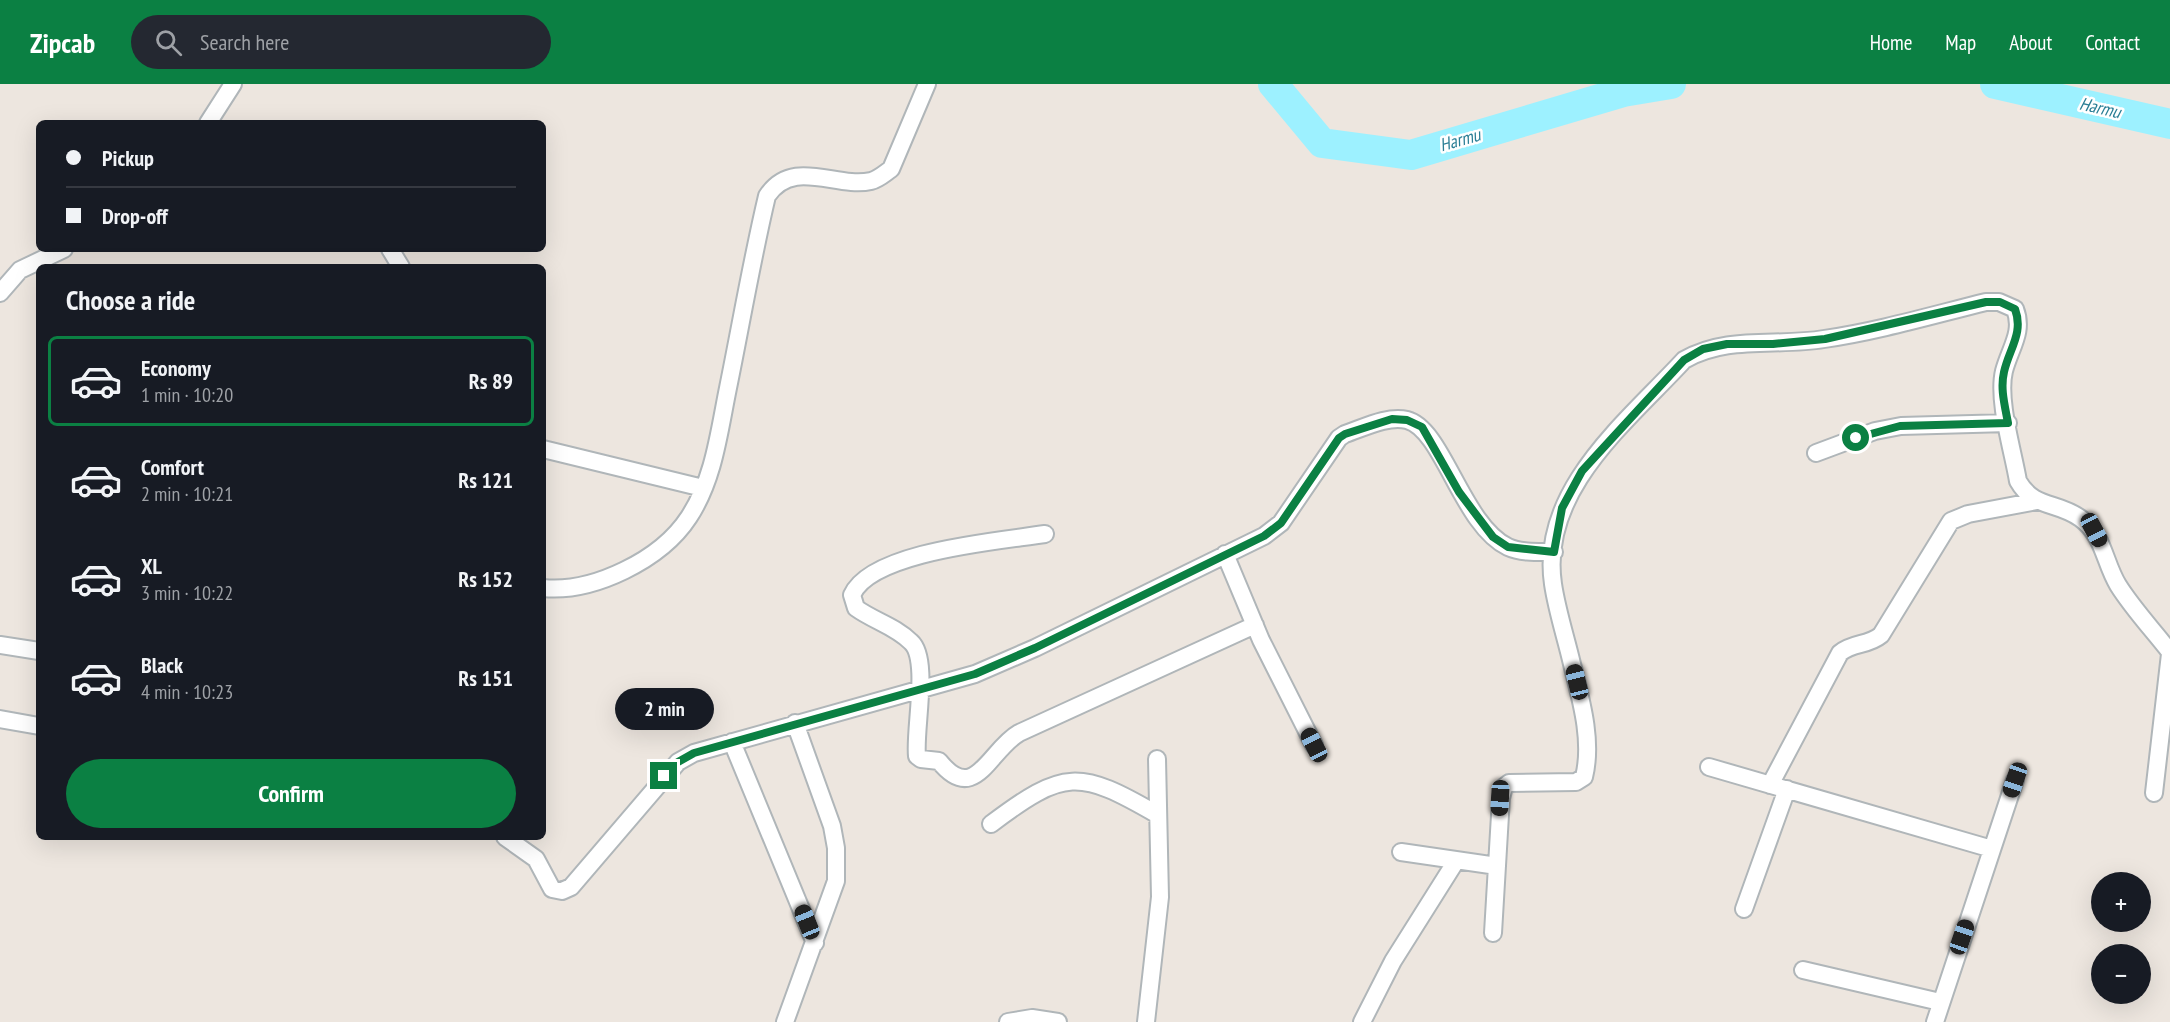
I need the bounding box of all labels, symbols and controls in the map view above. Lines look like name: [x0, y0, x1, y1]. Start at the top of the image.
search box: [131, 15, 551, 69]
text: Zipcab: [30, 24, 95, 61]
icon: search: [152, 26, 185, 59]
text: Search here: [200, 28, 289, 56]
text: Home: [1870, 29, 1912, 56]
text: Map: [1945, 29, 1976, 56]
text: About: [2009, 29, 2052, 56]
text: Contact: [2085, 29, 2140, 56]
water label: Harmu: [2077, 92, 2124, 124]
water label: Harmu: [1437, 122, 1484, 156]
text: Pickup: [102, 144, 154, 172]
text: Drop-off: [102, 202, 168, 230]
text: Choose a ride: [66, 283, 195, 317]
icon: car: [69, 354, 123, 408]
text: Economy: [141, 354, 211, 382]
text: Rs 89: [469, 367, 513, 395]
text: 1 min · 10:20: [141, 382, 233, 408]
route start: [1842, 424, 1869, 451]
icon: car: [69, 453, 123, 507]
text: Comfort: [141, 453, 204, 481]
text: Rs 121: [458, 466, 513, 494]
text: 2 min · 10:21: [141, 481, 233, 507]
car: [2078, 510, 2110, 550]
icon: car: [69, 552, 123, 606]
text: XL: [141, 552, 162, 580]
text: Rs 152: [458, 565, 513, 593]
text: 3 min · 10:22: [141, 580, 233, 606]
icon: car: [69, 651, 123, 705]
text: Black: [141, 651, 183, 679]
car: [1564, 662, 1590, 702]
text: Rs 151: [458, 664, 513, 692]
text: 4 min · 10:23: [141, 679, 233, 705]
callout: 2 min: [614, 689, 714, 731]
text: 2 min: [644, 696, 685, 722]
car: [1298, 725, 1330, 765]
button: Confirm: [66, 759, 516, 828]
car: [2001, 760, 2029, 800]
route end: [650, 762, 677, 789]
car: [1490, 780, 1510, 816]
map controls: [2091, 872, 2151, 1004]
button: +: [2091, 872, 2151, 932]
car: [792, 902, 822, 942]
car: [1948, 917, 1976, 957]
button: −: [2091, 944, 2151, 1004]

